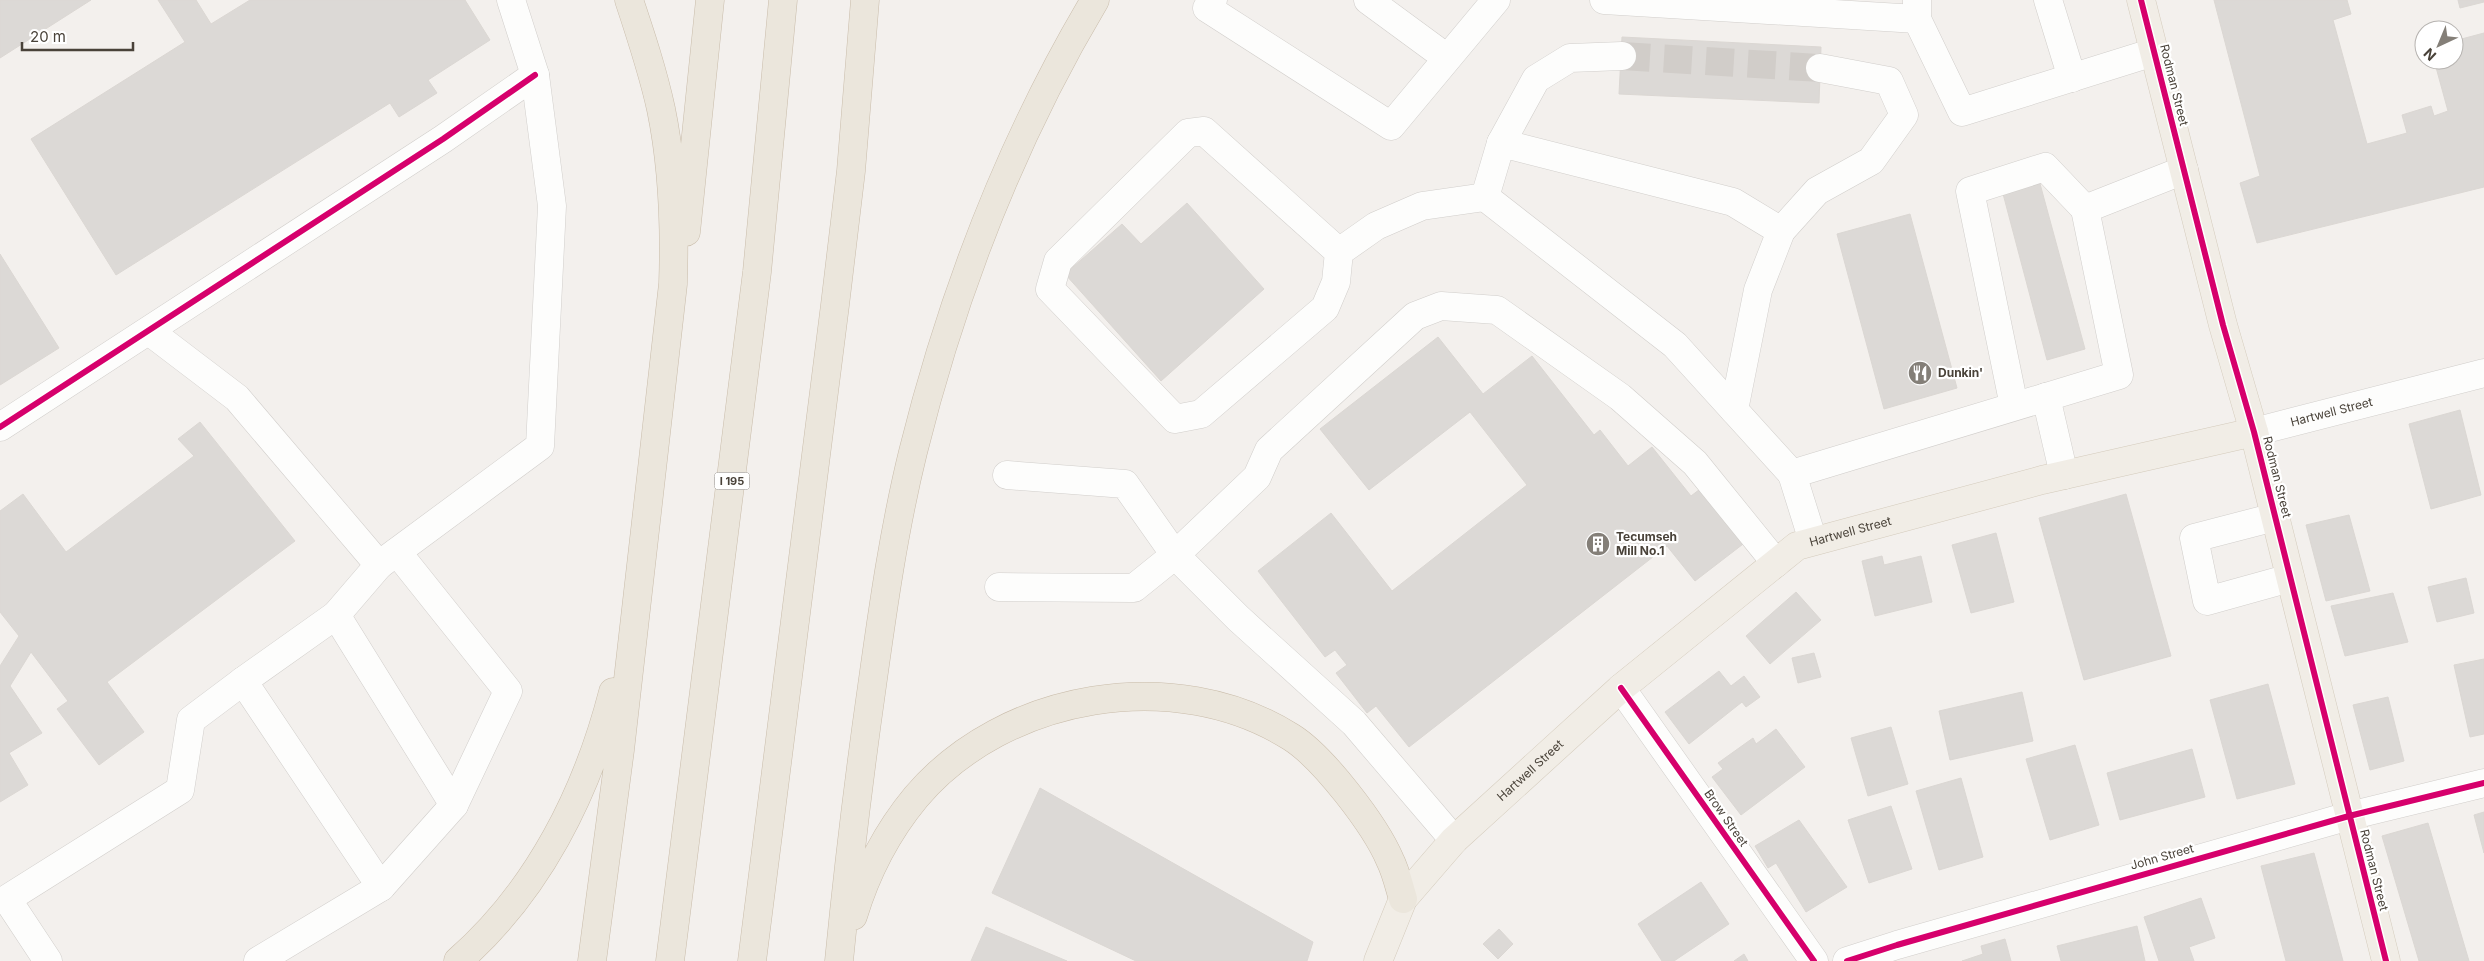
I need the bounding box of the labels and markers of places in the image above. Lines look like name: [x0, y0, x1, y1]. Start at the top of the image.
restaurant icon: Dunkin': [1907, 360, 1933, 386]
place label: Dunkin': [1938, 365, 1983, 380]
place label: Tecumseh Mill No.1: [1616, 529, 1677, 558]
building icon: Tecumseh Mill No.1: [1585, 531, 1611, 557]

